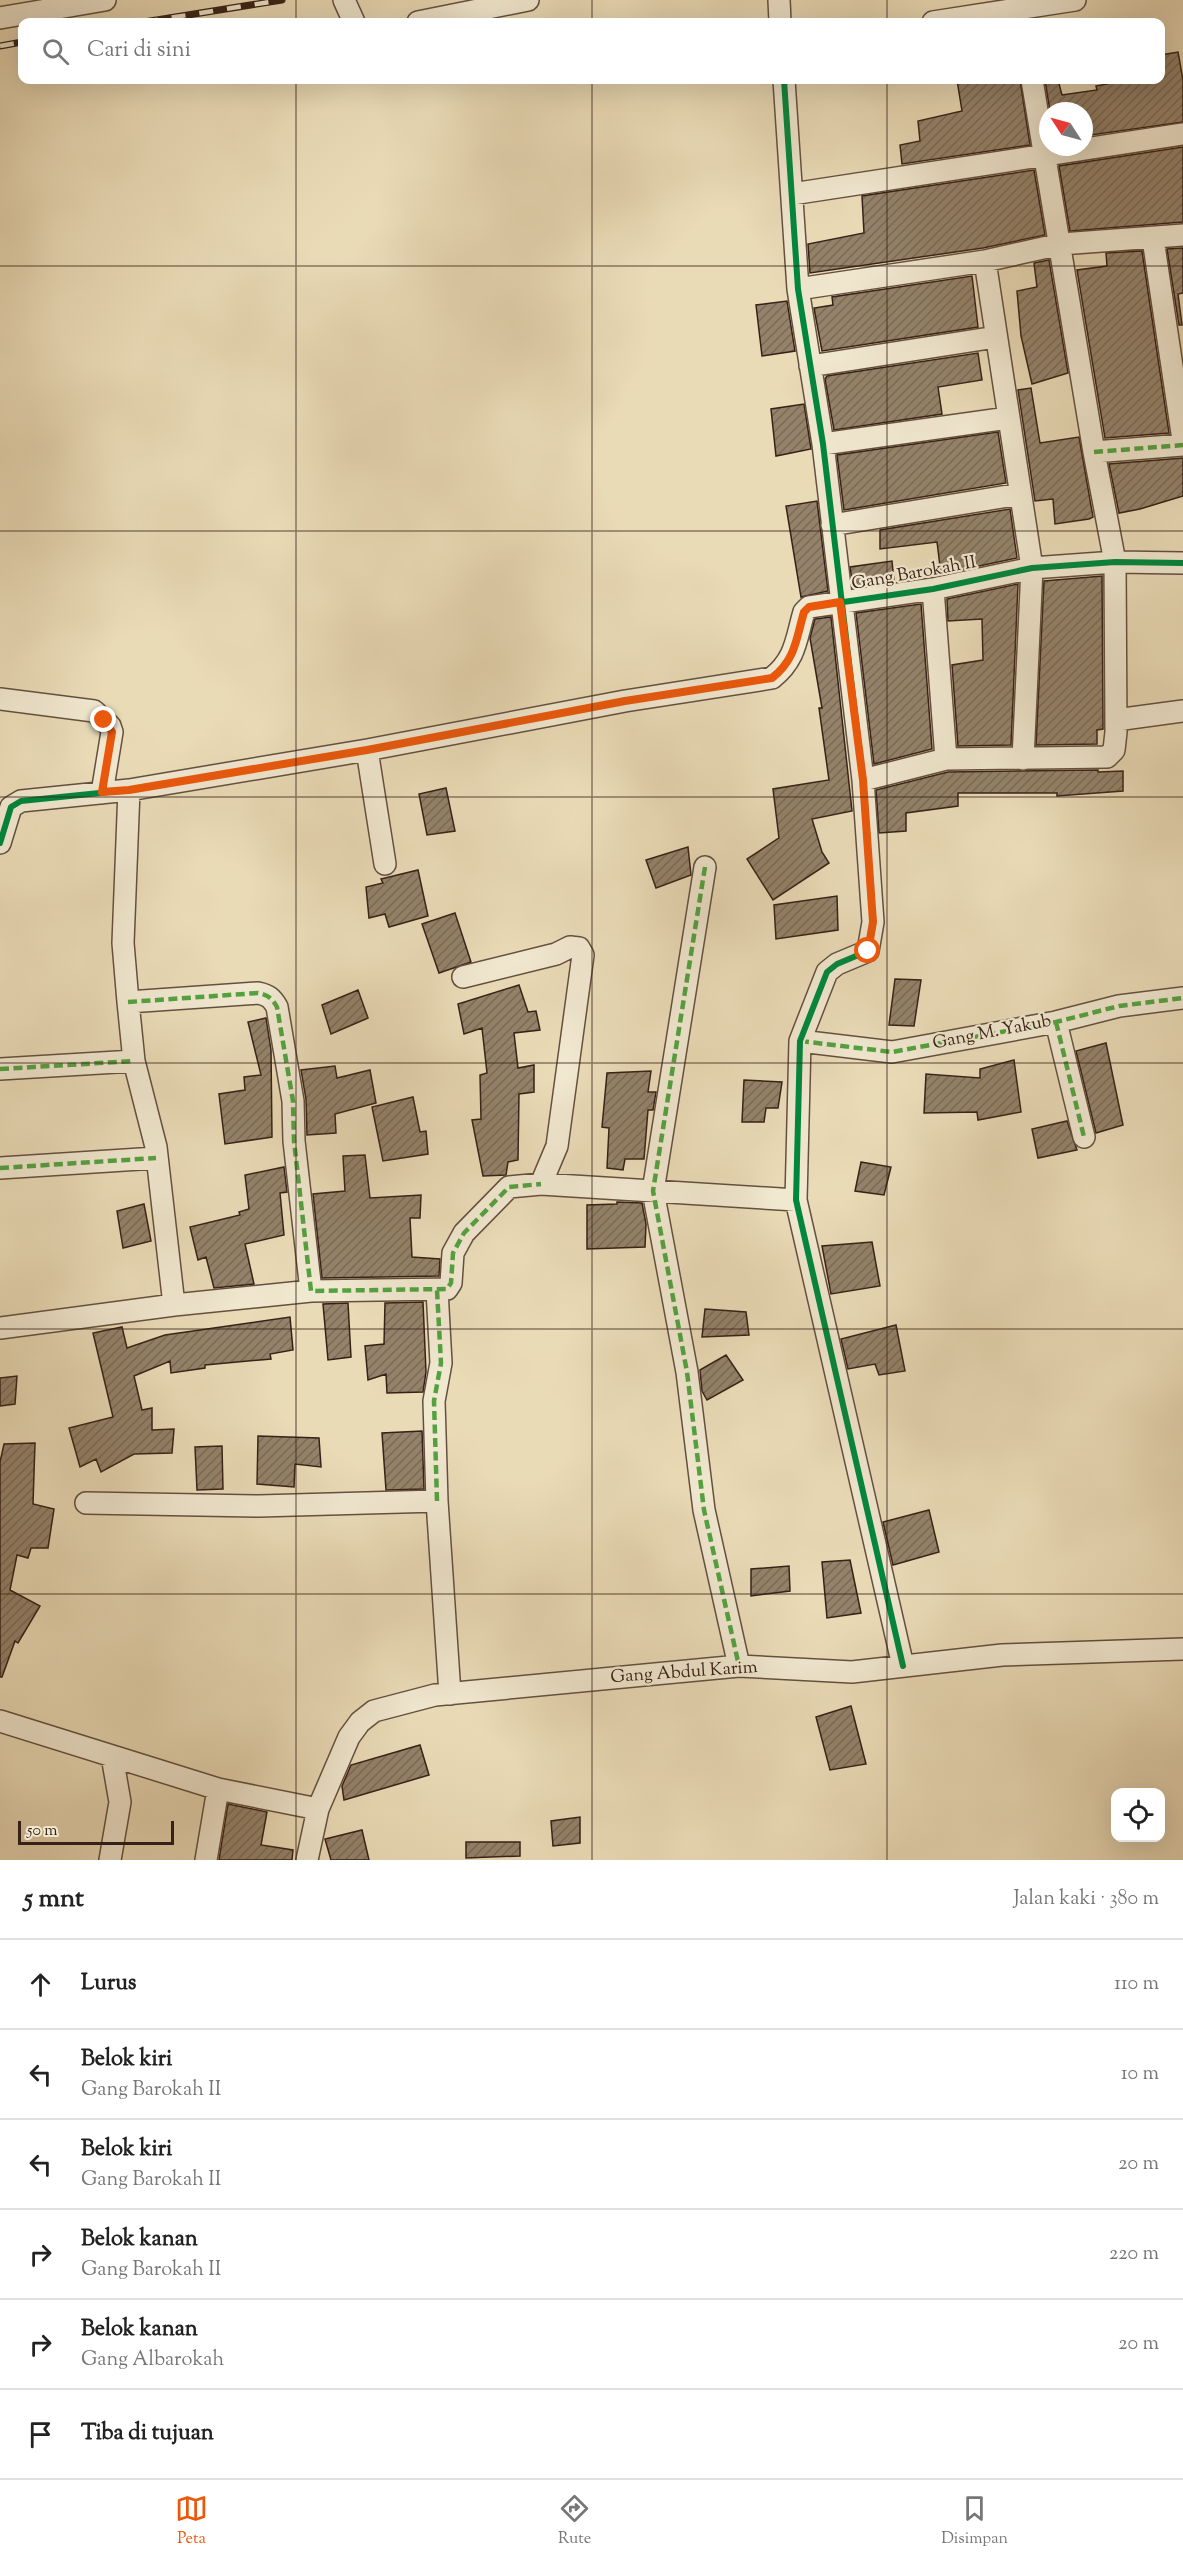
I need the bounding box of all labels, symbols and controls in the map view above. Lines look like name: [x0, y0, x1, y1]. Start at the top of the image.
search box: [18, 18, 1165, 84]
icon: search: [39, 35, 72, 68]
text: Cari di sini: [87, 35, 191, 67]
north arrow: [1039, 102, 1093, 156]
street label: Gang Barokah II: [850, 550, 979, 598]
route end: [90, 706, 116, 732]
route start: [854, 937, 880, 963]
street label: Gang M. Yakub: [930, 1009, 1054, 1057]
street label: Gang Abdul Karim: [610, 1655, 759, 1691]
map controls: [1111, 1788, 1165, 1842]
button: locate: [1111, 1788, 1165, 1842]
scale bar: [18, 1818, 174, 1846]
text: 50 m: [27, 1820, 58, 1843]
text: 5 mnt: [24, 1881, 84, 1918]
text: Jalan kaki · 380 m: [1013, 1885, 1159, 1914]
icon: ahead: [24, 1968, 57, 2001]
text: Lurus: [81, 1968, 137, 2000]
text: 110 m: [1114, 1970, 1159, 1999]
text: Belok kiri: [81, 2044, 172, 2076]
icon: left: [24, 2058, 57, 2091]
text: 10 m: [1121, 2060, 1159, 2089]
text: Gang Barokah II: [81, 2076, 221, 2105]
text: Belok kiri: [81, 2134, 172, 2166]
icon: left: [24, 2148, 57, 2181]
text: 20 m: [1118, 2150, 1159, 2179]
text: Gang Barokah II: [81, 2166, 221, 2195]
text: Belok kanan: [81, 2224, 198, 2256]
icon: right: [24, 2238, 57, 2271]
text: 220 m: [1109, 2240, 1159, 2269]
text: Gang Barokah II: [81, 2256, 221, 2285]
text: Belok kanan: [81, 2314, 198, 2346]
icon: right: [24, 2328, 57, 2361]
text: 20 m: [1118, 2330, 1159, 2359]
text: Gang Albarokah: [81, 2346, 224, 2375]
icon: arrive: [24, 2418, 57, 2451]
text: Tiba di tujuan: [81, 2418, 214, 2450]
tab: Peta: [175, 2492, 208, 2551]
tab: Rute: [558, 2492, 591, 2551]
tab: Disimpan: [941, 2492, 1008, 2551]

